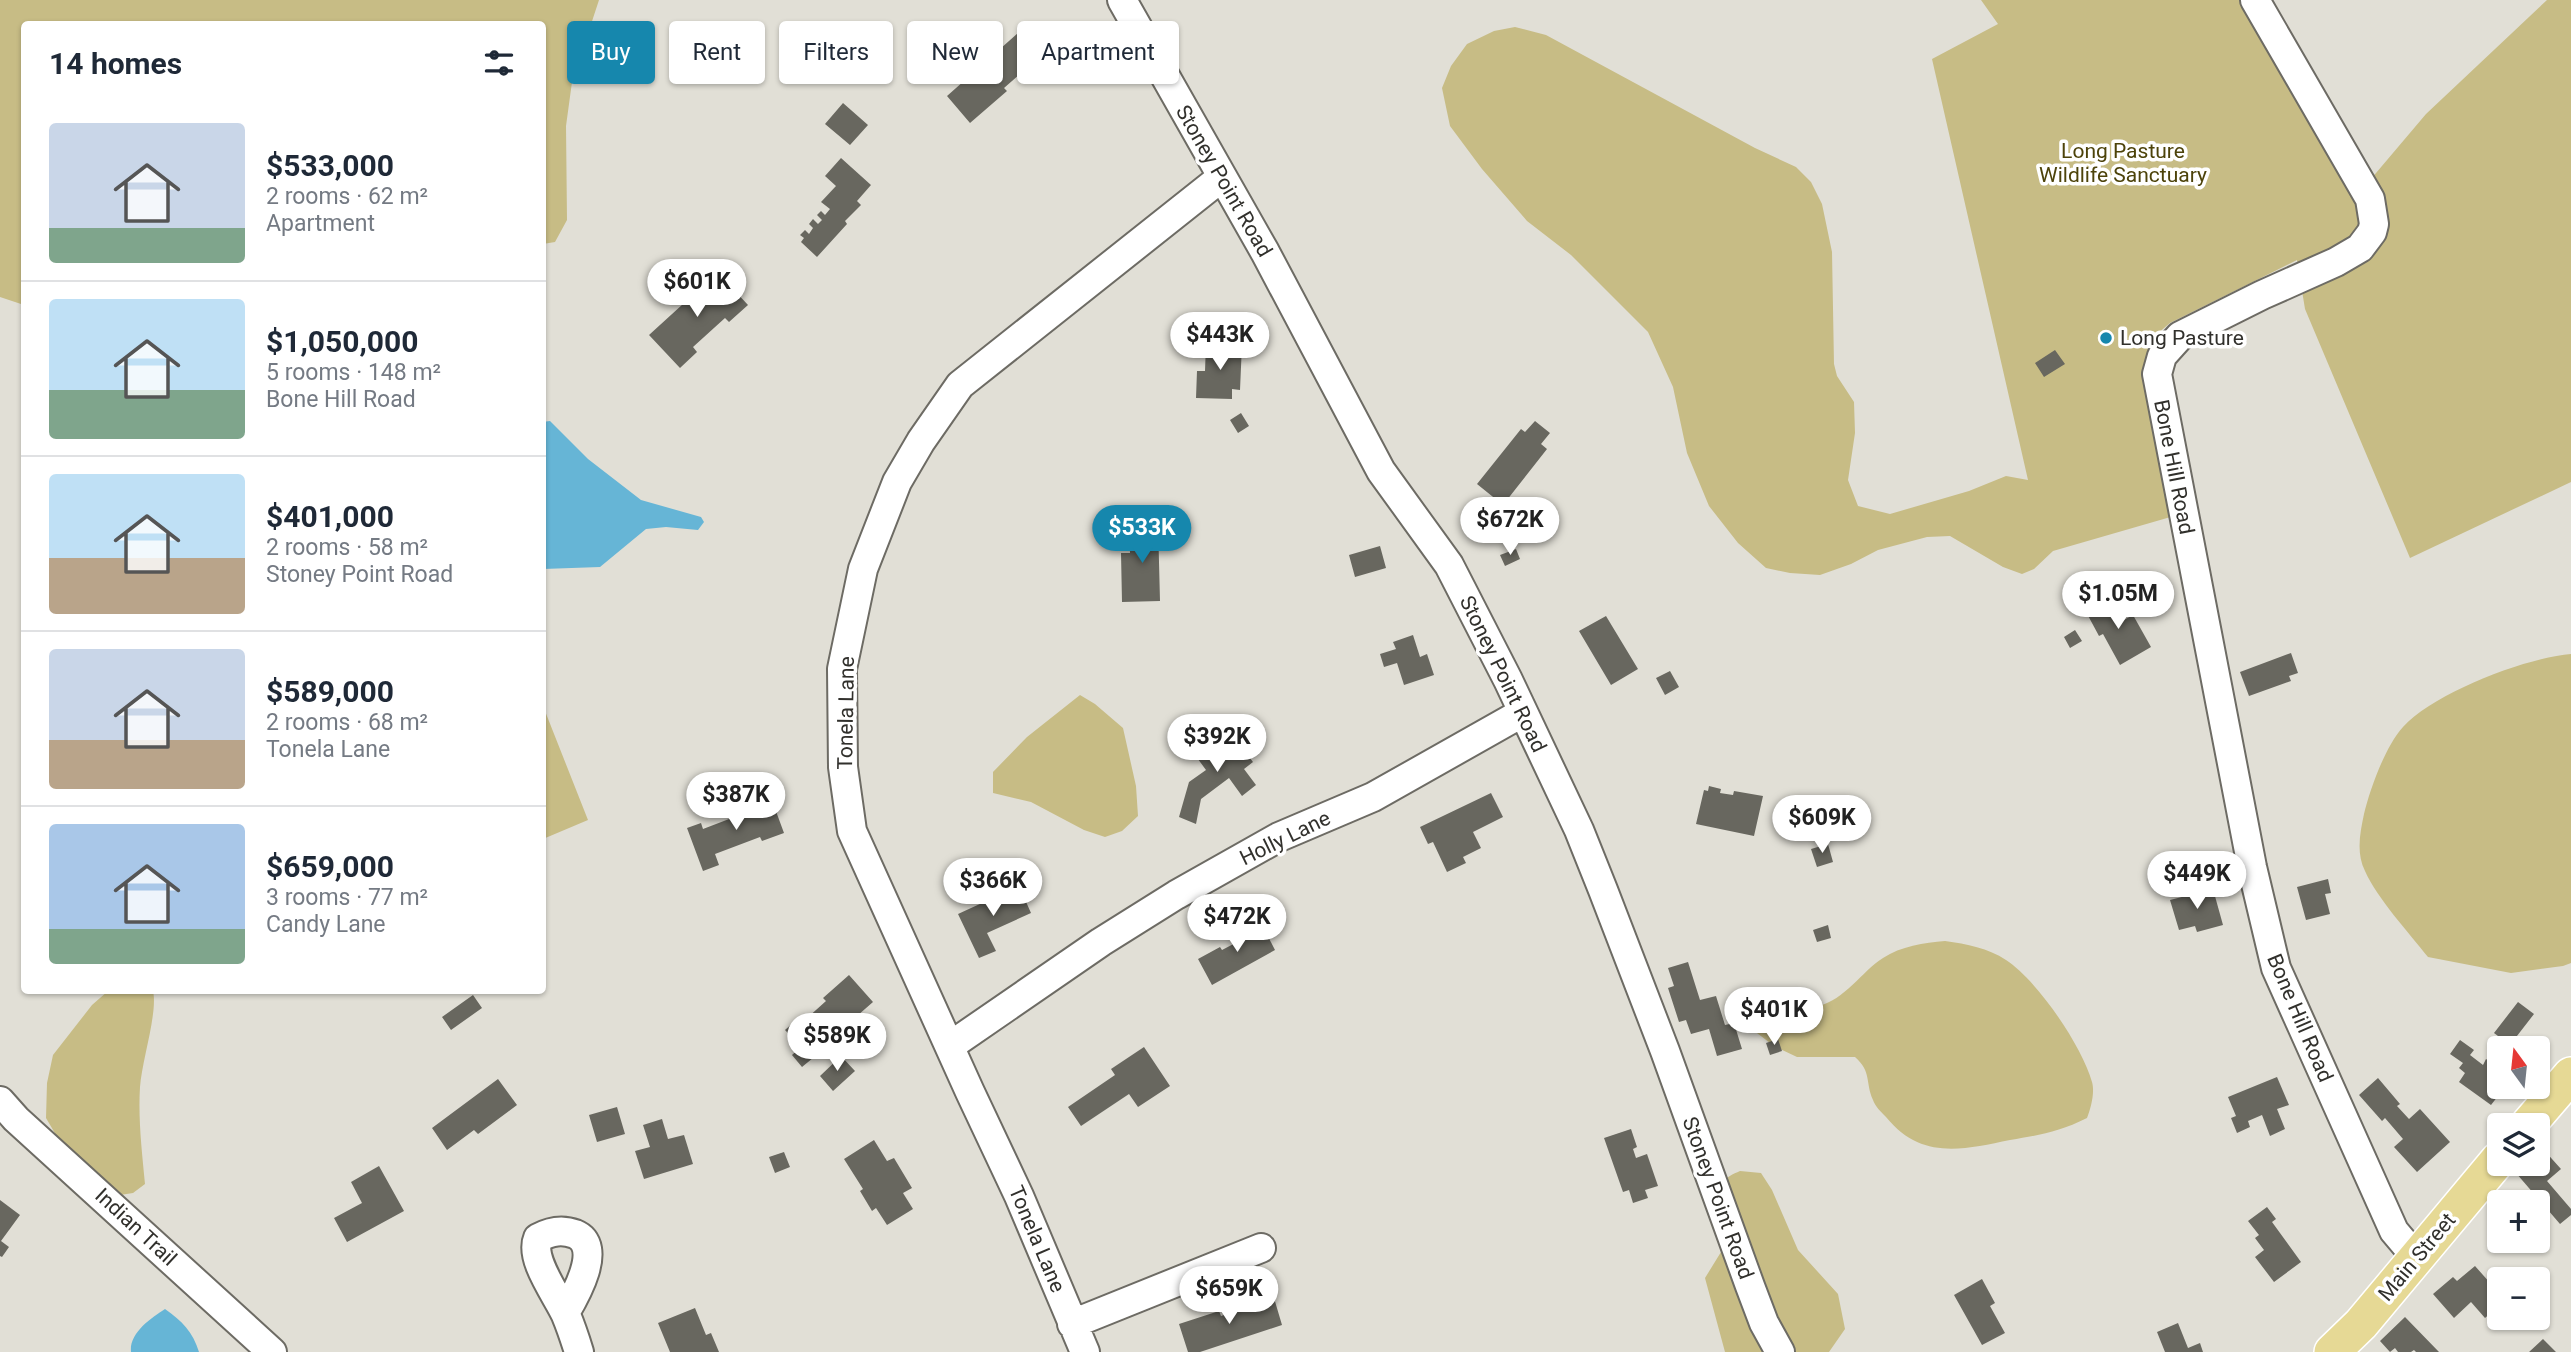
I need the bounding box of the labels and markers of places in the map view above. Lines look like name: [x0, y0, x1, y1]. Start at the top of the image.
pin: $601K: [648, 260, 746, 319]
pin: $443K: [1171, 312, 1269, 372]
place label: Long Pasture: [2120, 326, 2244, 350]
marker: Long Pasture: [2098, 330, 2114, 346]
pin: $672K: [1461, 498, 1559, 557]
pin: $533K: [1093, 505, 1191, 565]
pin: $1.05M: [2061, 572, 2175, 631]
pin: $392K: [1168, 714, 1266, 774]
pin: $387K: [687, 772, 785, 832]
pin: $609K: [1773, 796, 1871, 855]
pin: $449K: [2148, 852, 2246, 911]
pin: $366K: [944, 858, 1042, 918]
pin: $472K: [1188, 894, 1286, 954]
pin: $401K: [1725, 988, 1823, 1047]
pin: $589K: [788, 1014, 886, 1073]
pin: $659K: [1180, 1266, 1278, 1326]

